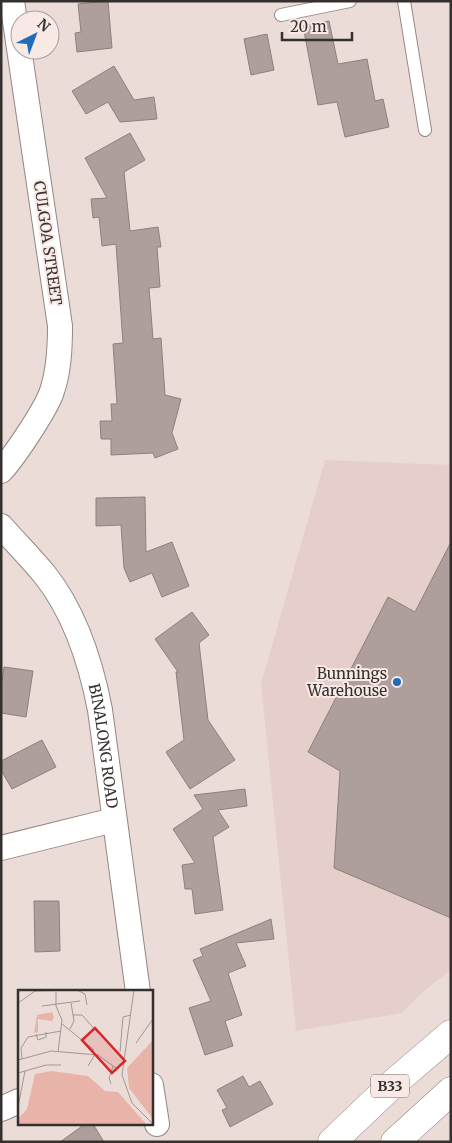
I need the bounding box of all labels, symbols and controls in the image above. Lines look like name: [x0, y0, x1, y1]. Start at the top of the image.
north arrow: [10, 10, 60, 60]
scale bar: [282, 10, 352, 42]
text: N: [34, 15, 54, 36]
text: 20 m: [290, 17, 327, 36]
street label: CULGOA STREET: [30, 180, 66, 307]
place label: Bunnings Warehouse: [306, 664, 387, 700]
marker: Bunnings Warehouse: [391, 676, 403, 688]
street label: BINALONG ROAD: [85, 681, 123, 809]
inset map: [18, 990, 152, 1126]
road number: B33: [371, 1074, 409, 1098]

